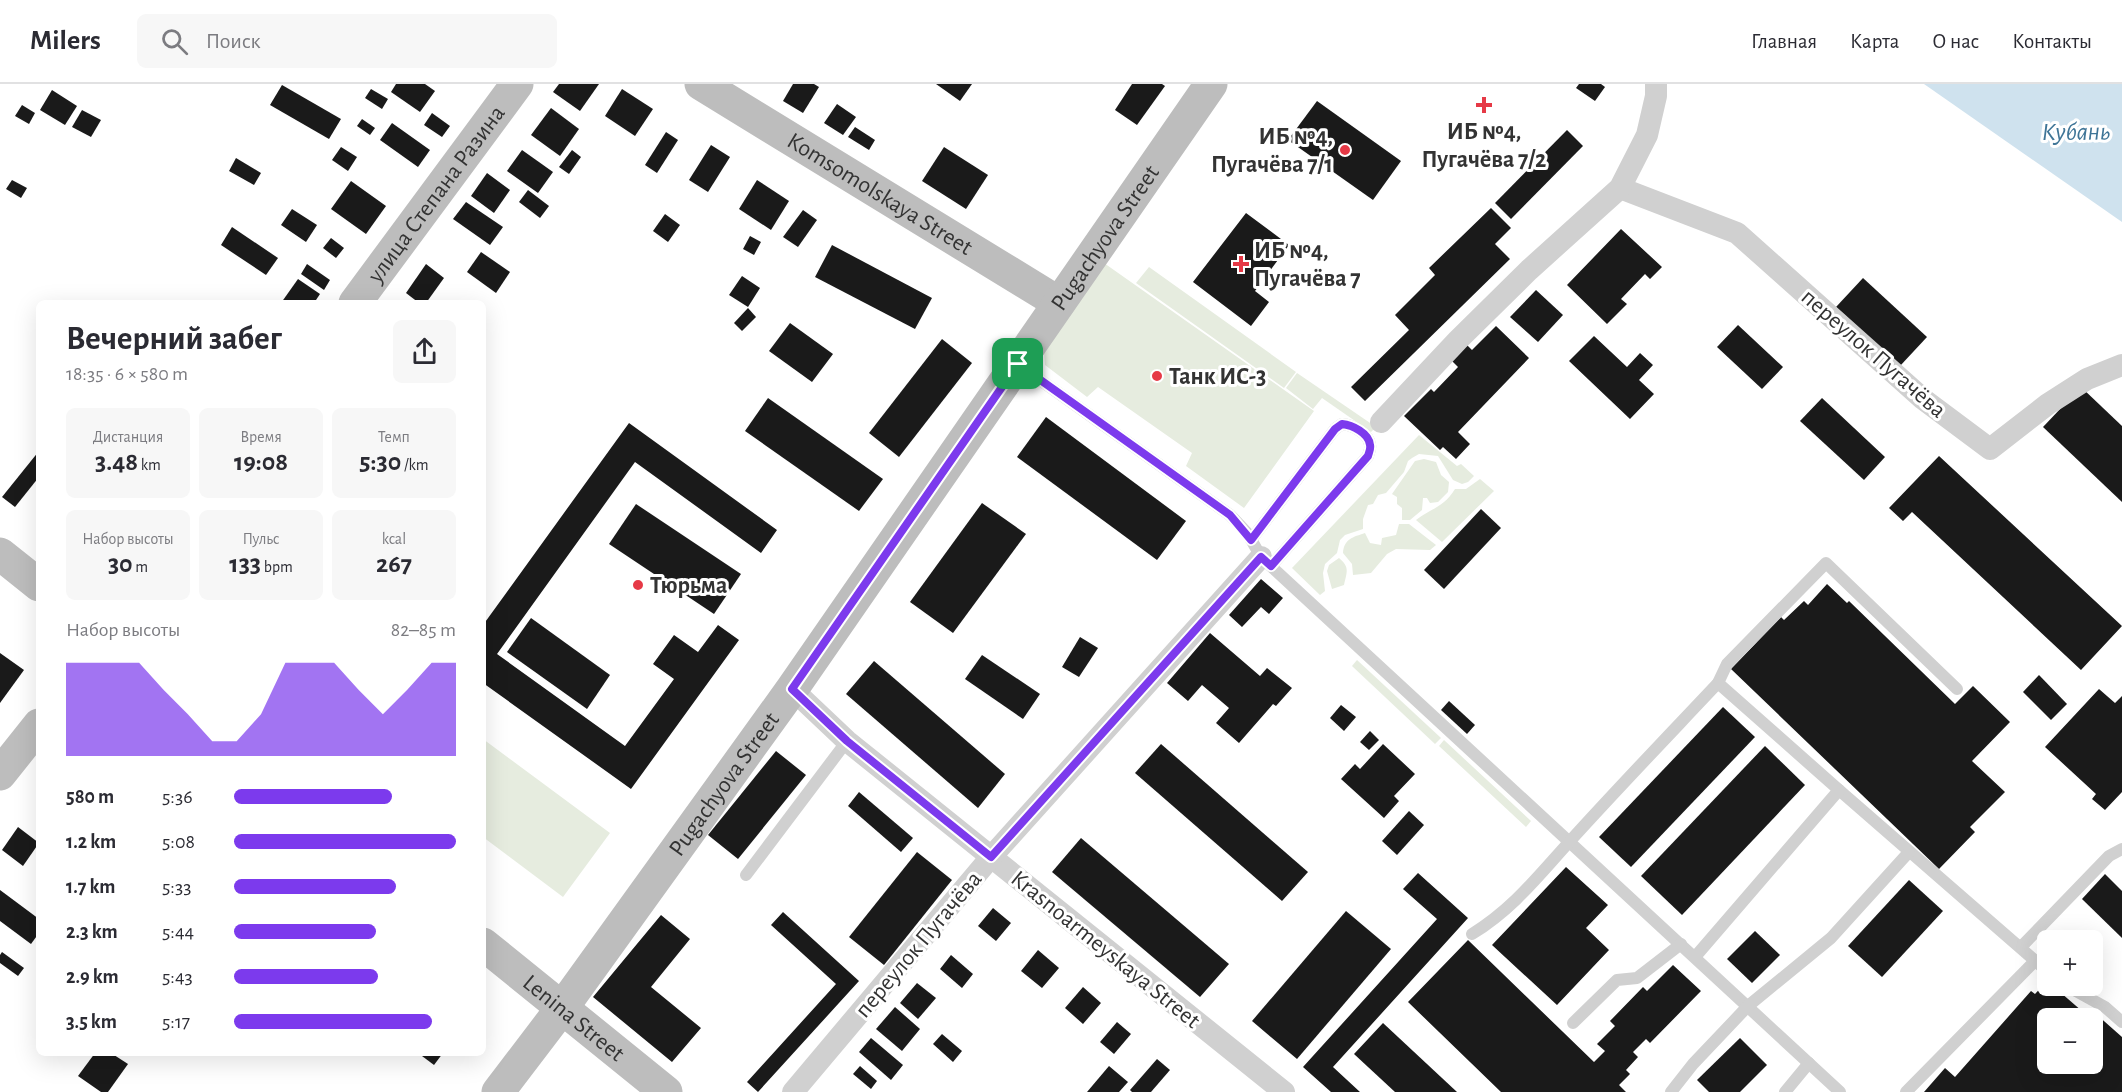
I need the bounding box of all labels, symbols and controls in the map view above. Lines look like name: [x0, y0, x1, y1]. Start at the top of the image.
search box: [137, 14, 557, 68]
icon: search: [158, 25, 191, 58]
text: Milers: [30, 27, 101, 55]
text: Поиск: [206, 30, 261, 52]
text: Главная: [1751, 31, 1817, 52]
text: Карта: [1850, 31, 1899, 52]
text: О нас: [1932, 31, 1979, 52]
text: Контакты: [2012, 31, 2092, 52]
marker: ИБ №4, Пугачёва 7/2: [1475, 96, 1493, 114]
street label: улица Степана Разина: [363, 101, 510, 288]
water label: Кубань: [2042, 119, 2110, 145]
place label: ИБ №4, Пугачёва 7/2: [1422, 120, 1546, 172]
place label: ИБ №4, Пугачёва 7/1: [1211, 125, 1333, 177]
street label: Komsomolskaya Street: [783, 129, 977, 260]
marker: ИБ №4, Пугачёва 7/1: [1338, 143, 1352, 157]
street label: Pugachyova Street: [1047, 161, 1164, 315]
place label: ИБ №4, Пугачёва 7: [1254, 239, 1361, 291]
marker: ИБ №4, Пугачёва 7: [1232, 255, 1250, 273]
street label: переулок Пугачёва: [1796, 285, 1950, 423]
button: share: [393, 320, 456, 383]
text: Вечерний забег: [66, 323, 282, 356]
pin: [992, 338, 1043, 389]
icon: arrive: [1001, 347, 1034, 380]
text: 18:35 · 6 × 580 m: [66, 364, 188, 384]
place label: Танк ИС-3: [1169, 365, 1266, 389]
marker: Танк ИС-3: [1150, 369, 1164, 383]
text: Дистанция: [93, 429, 163, 445]
text: Время: [240, 429, 282, 445]
text: Темп: [378, 429, 410, 445]
text: 3.48: [95, 449, 138, 475]
text: 19:08: [234, 449, 288, 475]
text: 5:30: [359, 449, 401, 475]
text: km: [138, 457, 161, 473]
text: /km: [401, 457, 429, 473]
text: Набор высоты: [82, 531, 174, 547]
text: Пульс: [242, 531, 280, 547]
text: kcal: [382, 531, 406, 547]
text: 30: [108, 551, 133, 577]
text: 133: [229, 551, 261, 577]
text: 267: [376, 551, 412, 577]
text: m: [133, 559, 148, 575]
text: bpm: [261, 559, 293, 575]
place label: Тюрьма: [650, 574, 727, 598]
marker: Тюрьма: [631, 578, 645, 592]
text: Набор высоты: [66, 620, 180, 640]
text: 82–85 m: [391, 620, 456, 640]
street label: Pugachyova Street: [665, 708, 784, 861]
text: 580 m: [66, 787, 114, 807]
text: 5:36: [162, 787, 193, 807]
text: 1.2 km: [66, 832, 116, 852]
text: 5:08: [162, 832, 195, 852]
street label: Krasnoarmeyskaya Street: [1006, 866, 1205, 1033]
street label: переулок Пугачёва: [851, 867, 987, 1022]
text: 1.7 km: [66, 877, 115, 897]
text: 5:33: [162, 877, 191, 897]
text: 2.3 km: [66, 922, 118, 942]
text: 5:44: [162, 922, 194, 942]
map controls: [2037, 930, 2103, 1074]
button: +: [2037, 930, 2103, 996]
text: 2.9 km: [66, 967, 119, 987]
text: 5:43: [162, 967, 193, 987]
street label: Lenina Street: [518, 970, 629, 1067]
button: −: [2037, 1008, 2103, 1074]
text: 3.5 km: [66, 1012, 117, 1032]
text: 5:17: [162, 1012, 190, 1032]

